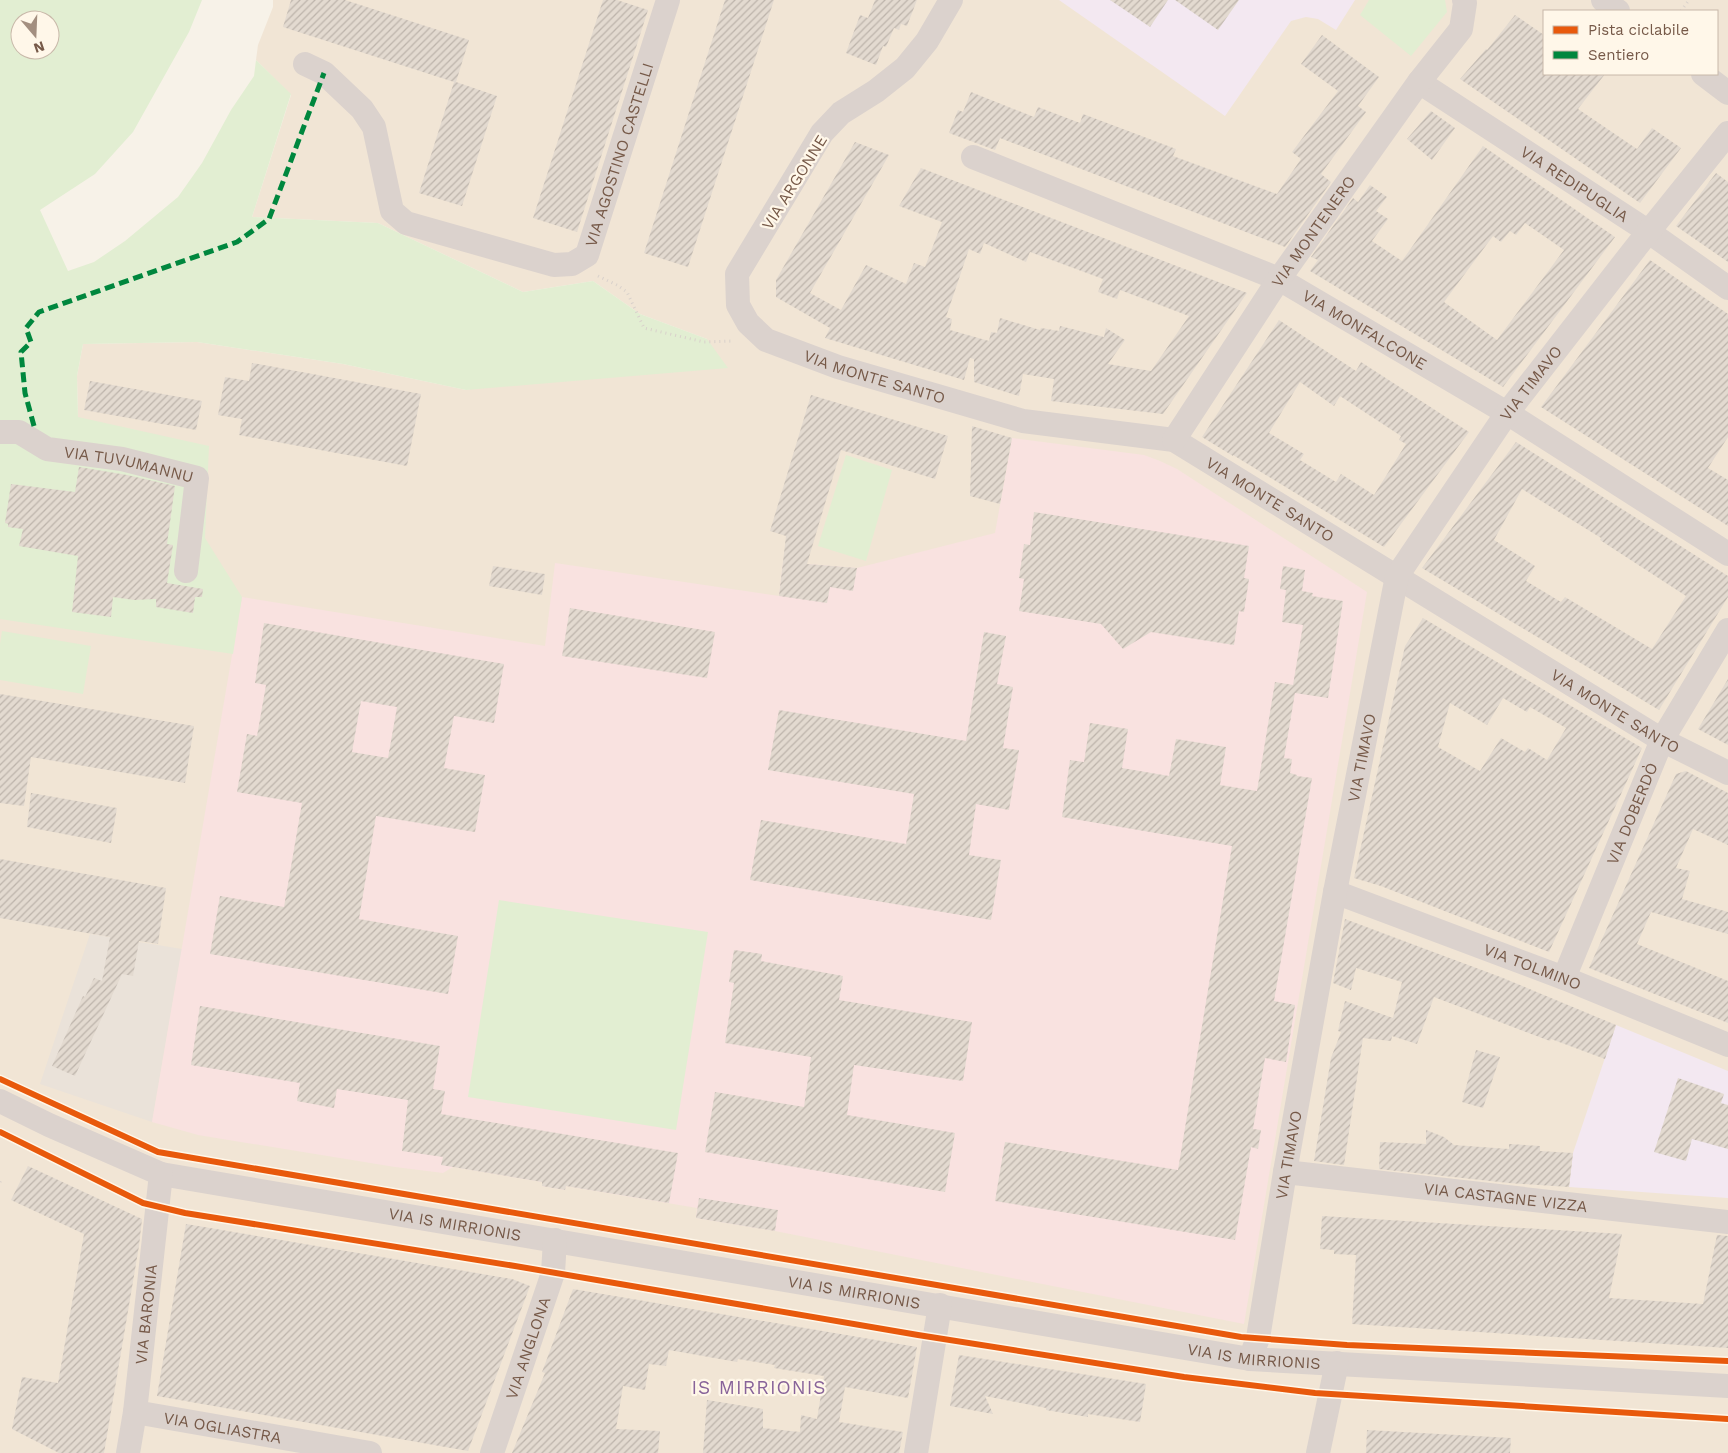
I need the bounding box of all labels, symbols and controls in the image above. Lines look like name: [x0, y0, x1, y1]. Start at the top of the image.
north arrow: [10, 10, 60, 60]
legend: [1543, 10, 1718, 75]
text: Pista ciclabile: [1588, 21, 1689, 39]
text: N: [32, 38, 47, 57]
text: Sentiero: [1588, 46, 1649, 64]
street label: VIA AGOSTINO CASTELLI: [581, 60, 657, 249]
street label: VIA ARGONNE: [758, 131, 831, 233]
street label: VIA REDIPUGLIA: [1517, 142, 1633, 226]
street label: VIA MONTENERO: [1267, 172, 1360, 291]
street label: VIA MONFALCONE: [1299, 286, 1430, 374]
street label: VIA TIMAVO: [1496, 342, 1566, 424]
street label: VIA MONTE SANTO: [801, 346, 947, 408]
street label: VIA TUVUMANNU: [63, 442, 195, 487]
street label: VIA MONTE SANTO: [1202, 453, 1338, 546]
street label: VIA MONTE SANTO: [1547, 665, 1683, 757]
street label: VIA TIMAVO: [1344, 712, 1380, 804]
street label: VIA DOBERDÒ: [1603, 760, 1662, 868]
street label: VIA TOLMINO: [1481, 940, 1584, 994]
street label: VIA TIMAVO: [1272, 1109, 1306, 1201]
street label: VIA CASTAGNE VIZZA: [1423, 1179, 1589, 1216]
street label: VIA IS MIRRIONIS: [387, 1204, 523, 1245]
street label: VIA BARONIA: [131, 1263, 161, 1365]
street label: VIA IS MIRRIONIS: [786, 1272, 922, 1313]
street label: VIA ANGLONA: [502, 1294, 554, 1402]
street label: VIA IS MIRRIONIS: [1186, 1339, 1321, 1373]
district label: IS MIRRIONIS: [692, 1376, 827, 1399]
street label: VIA OGLIASTRA: [162, 1408, 284, 1447]

